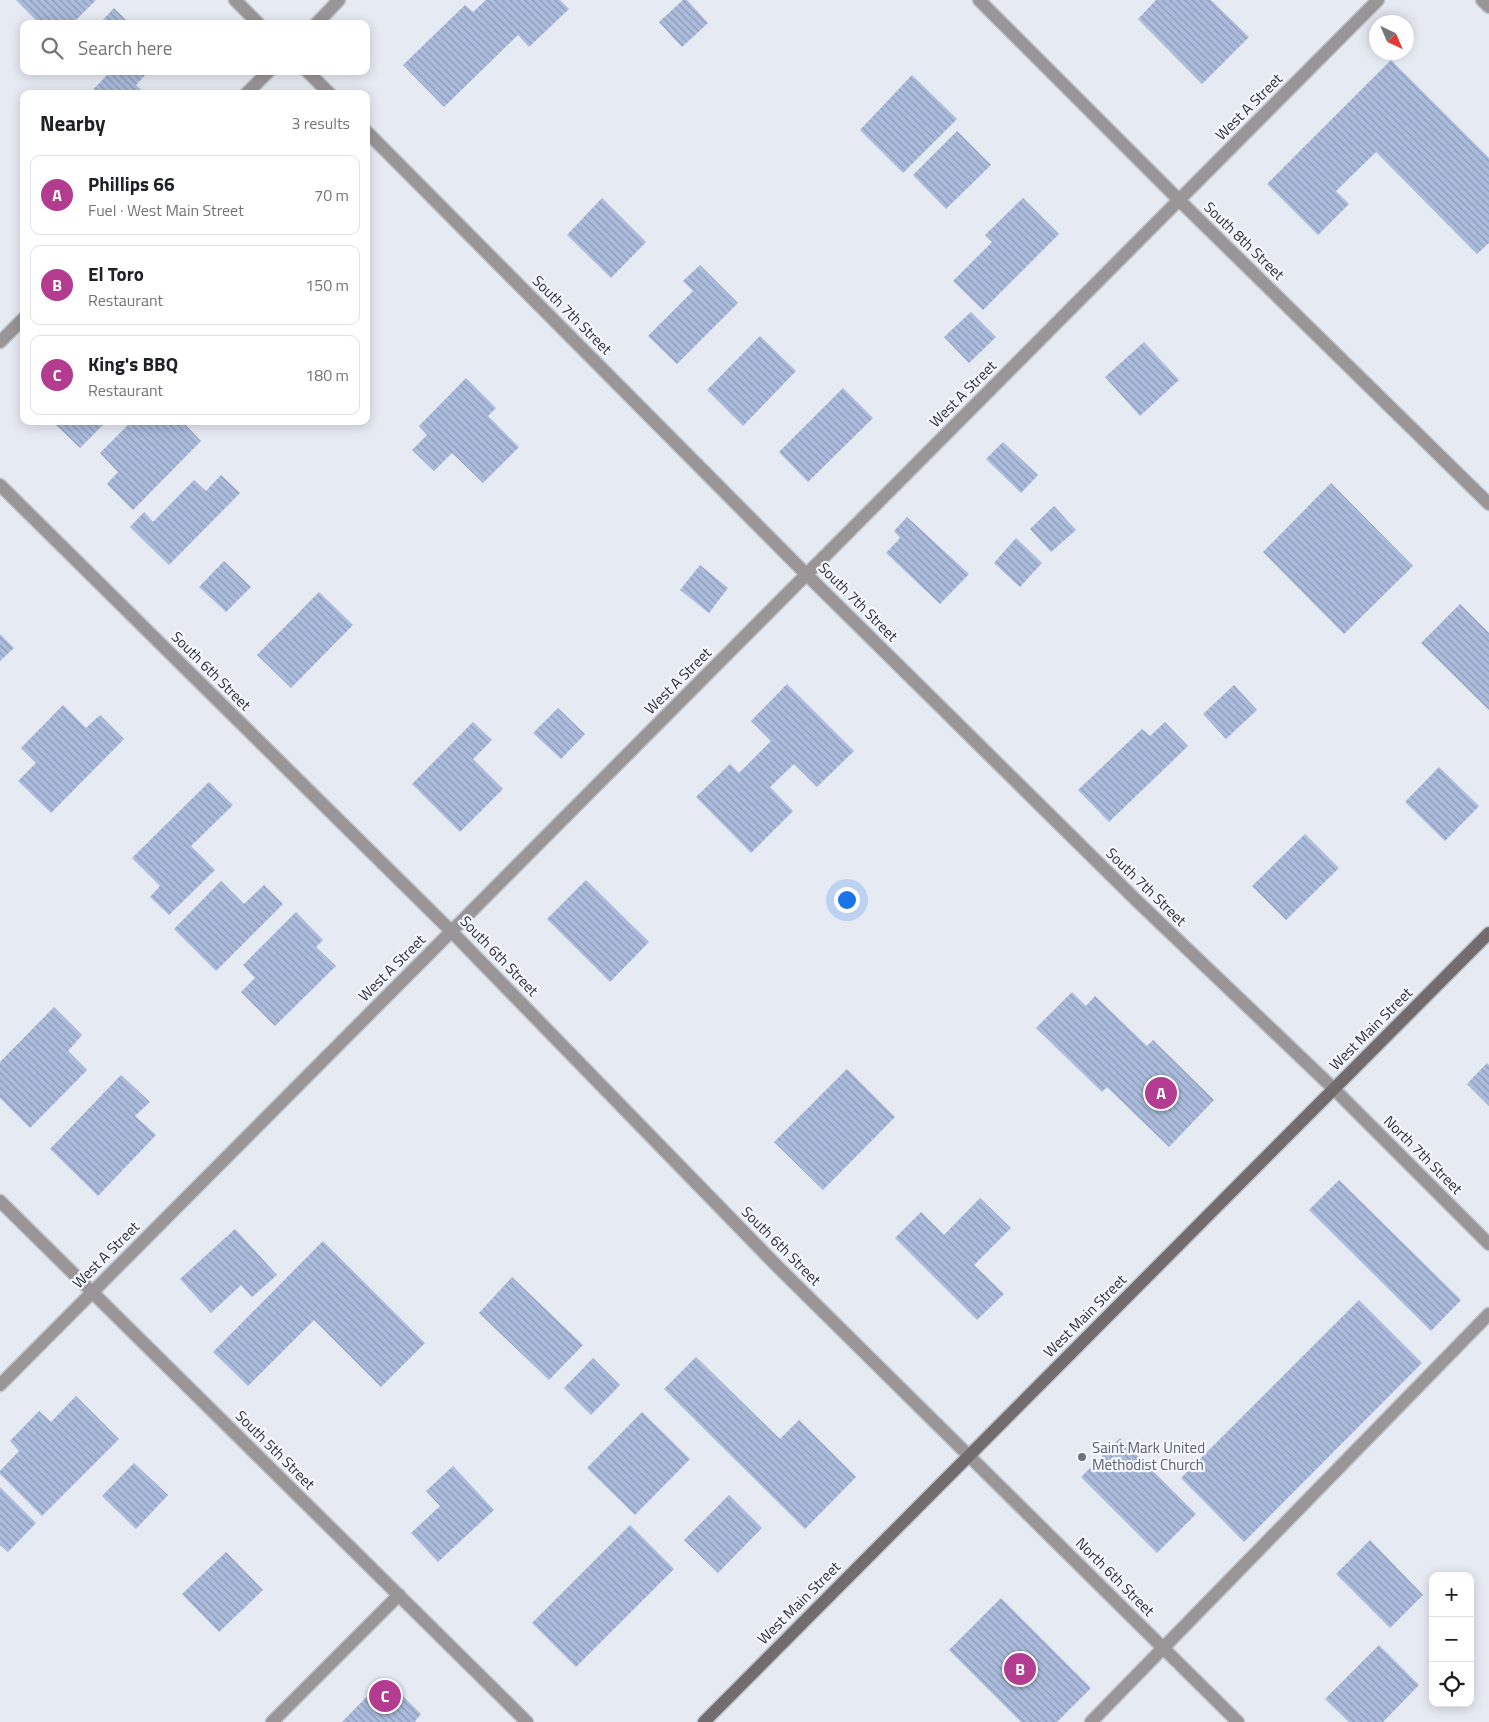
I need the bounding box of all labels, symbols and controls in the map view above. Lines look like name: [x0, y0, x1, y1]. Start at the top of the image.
north arrow: [1369, 15, 1414, 60]
search box: [20, 20, 370, 75]
text: Search here: [78, 33, 172, 62]
icon: search: [38, 34, 66, 62]
street label: West A Street: [1210, 67, 1288, 146]
text: Nearby: [40, 107, 105, 139]
text: 3 results: [291, 111, 350, 135]
text: Phillips 66: [88, 169, 175, 198]
text: A: [52, 183, 62, 207]
text: 70 m: [314, 183, 349, 207]
street label: South 8th Street: [1199, 196, 1290, 286]
text: Fuel · West Main Street: [88, 198, 244, 222]
text: El Toro: [88, 259, 144, 288]
street label: South 7th Street: [527, 270, 618, 360]
text: B: [52, 273, 62, 297]
text: 150 m: [305, 273, 349, 297]
text: Restaurant: [88, 288, 163, 312]
text: King's BBQ: [88, 349, 178, 378]
street label: West A Street: [924, 354, 1002, 433]
text: C: [53, 363, 61, 387]
text: 180 m: [305, 363, 349, 387]
text: Restaurant: [88, 378, 163, 402]
street label: South 7th Street: [813, 557, 904, 647]
street label: South 6th Street: [166, 626, 257, 716]
street label: West A Street: [639, 641, 717, 720]
street label: South 7th Street: [1101, 842, 1192, 932]
your location: [834, 887, 860, 913]
street label: South 6th Street: [455, 910, 544, 1002]
street label: West A Street: [353, 928, 431, 1007]
street label: West Main Street: [1324, 981, 1418, 1076]
pin: A: [1145, 1074, 1177, 1112]
street label: North 7th Street: [1379, 1110, 1469, 1200]
street label: South 6th Street: [736, 1201, 827, 1291]
street label: West A Street: [67, 1215, 145, 1294]
street label: West Main Street: [1038, 1268, 1132, 1363]
street label: South 5th Street: [230, 1405, 321, 1495]
place label: Saint Mark United Methodist Church: [1092, 1436, 1205, 1476]
marker: Saint Mark United Methodist Church: [1076, 1451, 1088, 1463]
street label: North 6th Street: [1071, 1532, 1161, 1622]
street label: West Main Street: [752, 1555, 846, 1650]
map controls: [1429, 1572, 1474, 1707]
button: +: [1429, 1572, 1474, 1617]
button: −: [1429, 1617, 1474, 1662]
pin: B: [1004, 1650, 1036, 1688]
button: locate: [1429, 1662, 1474, 1707]
pin: C: [369, 1677, 401, 1715]

